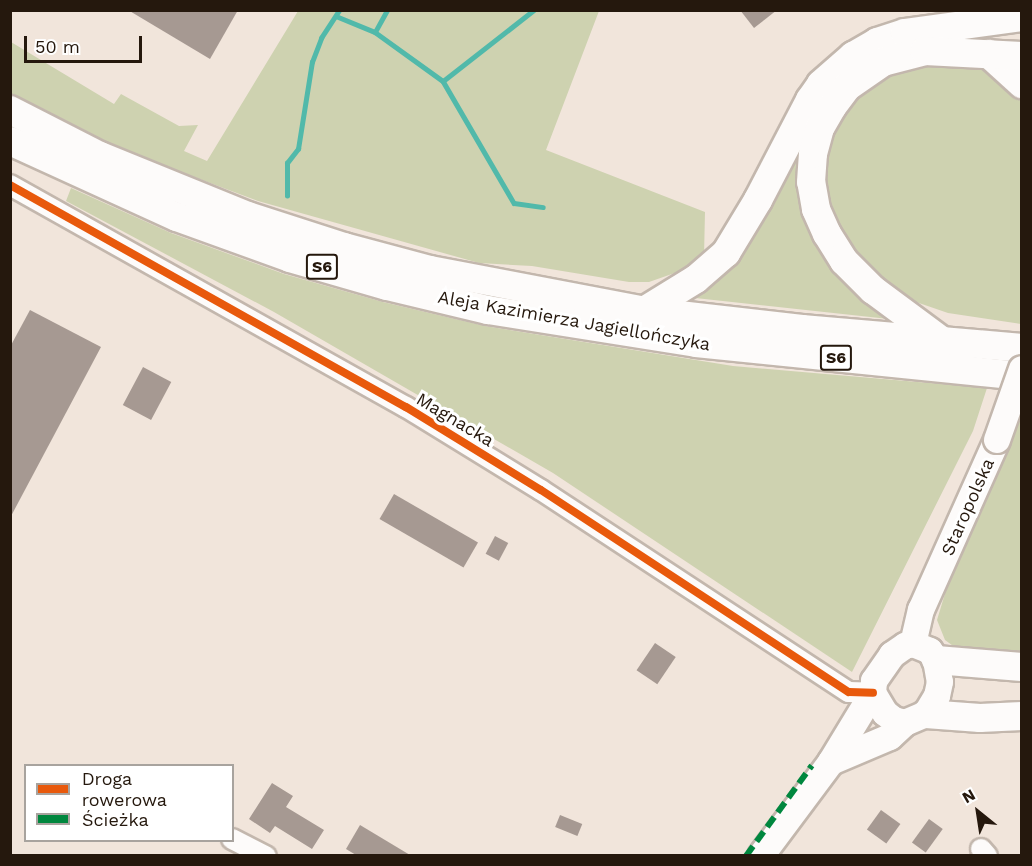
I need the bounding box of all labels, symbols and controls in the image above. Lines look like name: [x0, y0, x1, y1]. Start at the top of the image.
scale bar: [27, 24, 146, 62]
text: 50 m: [35, 36, 80, 57]
road number: S6: [306, 254, 338, 280]
street label: Aleja Kazimierza Jagiellończyka: [435, 286, 713, 356]
road number: S6: [820, 345, 852, 371]
street label: Magnacka: [412, 388, 498, 452]
street label: Staropolska: [937, 455, 999, 559]
legend: [24, 764, 234, 842]
text: Droga rowerowa: [82, 768, 167, 810]
north arrow: [948, 782, 1008, 842]
text: N: [959, 785, 979, 807]
text: Ścieżka: [82, 809, 149, 830]

